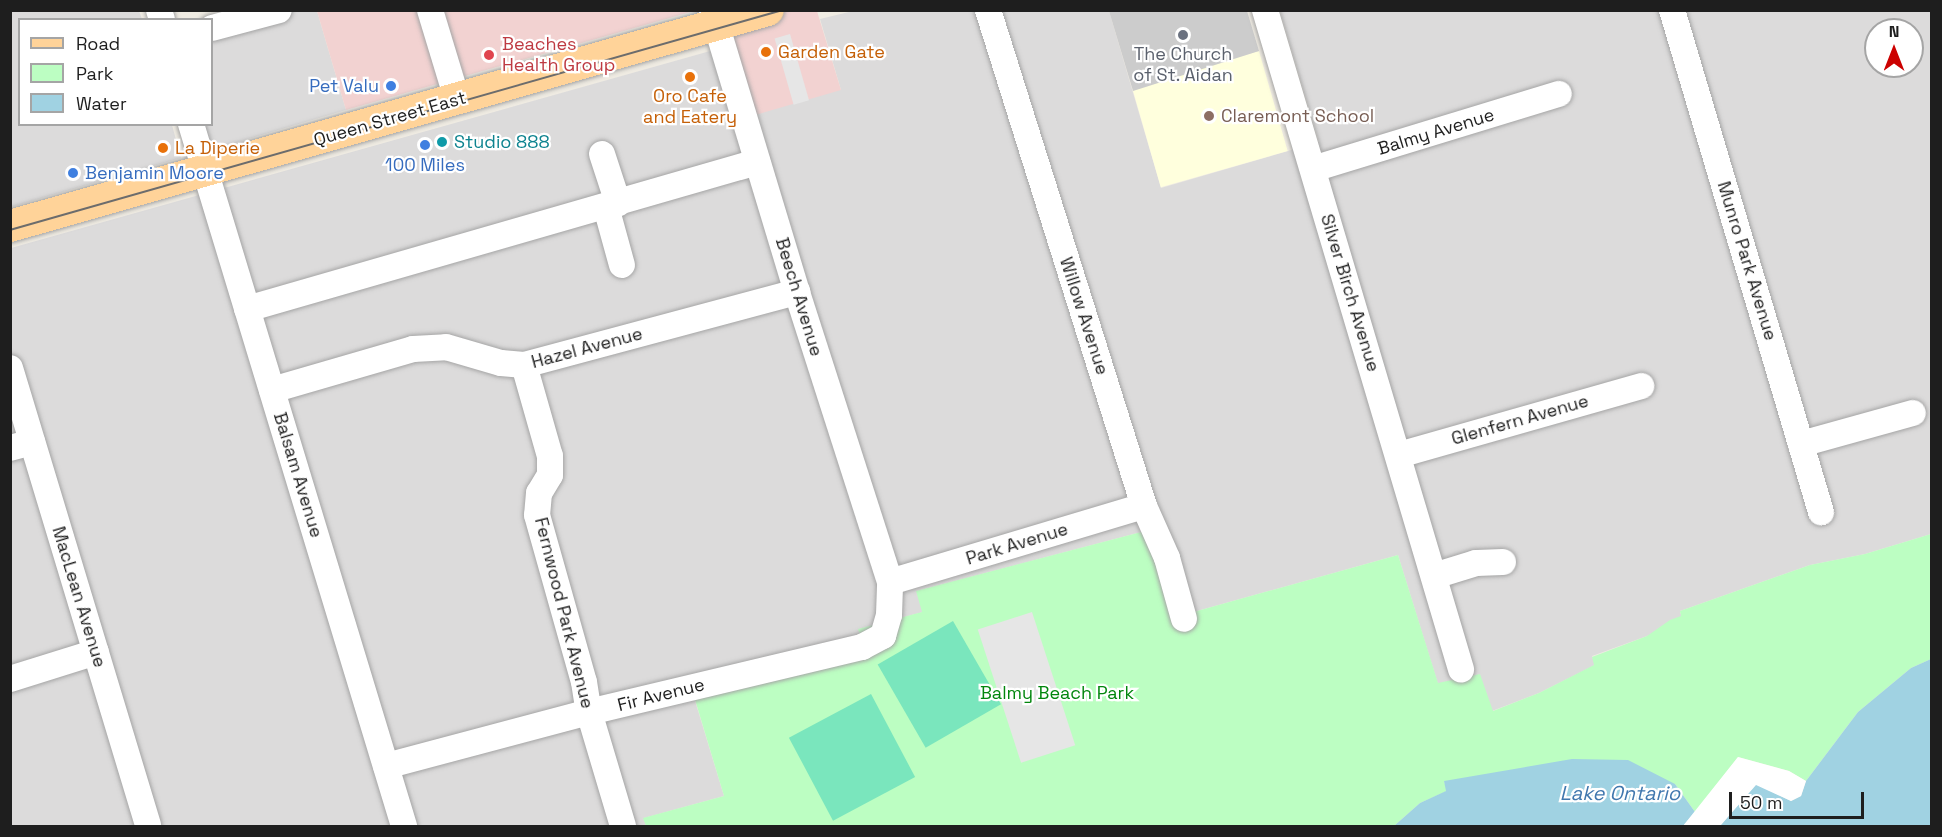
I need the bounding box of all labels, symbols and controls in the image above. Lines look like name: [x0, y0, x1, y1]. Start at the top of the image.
legend: [18, 18, 213, 126]
north arrow: [1864, 18, 1924, 78]
text: N: [1889, 21, 1899, 42]
marker: The Church of St. Aidan: [1176, 28, 1190, 42]
text: Road: [76, 32, 120, 55]
place label: Beaches Health Group: [502, 34, 615, 76]
place label: Garden Gate: [778, 41, 885, 63]
place label: The Church of St. Aidan: [1133, 44, 1233, 86]
marker: Garden Gate: [759, 45, 773, 59]
marker: Beaches Health Group: [480, 46, 498, 64]
text: Park: [76, 62, 113, 85]
marker: Oro Cafe and Eatery: [683, 70, 697, 84]
place label: Pet Valu: [309, 75, 379, 97]
marker: Pet Valu: [384, 79, 398, 93]
place label: Oro Cafe and Eatery: [643, 86, 737, 128]
street label: Queen Street East: [311, 87, 469, 151]
text: Water: [76, 92, 127, 115]
street label: Balmy Avenue: [1375, 104, 1497, 160]
place label: Claremont School: [1221, 105, 1374, 127]
marker: Claremont School: [1202, 109, 1216, 123]
place label: Studio 888: [454, 131, 550, 153]
marker: Studio 888: [435, 135, 449, 149]
place label: La Diperie: [175, 137, 260, 159]
marker: 100 Miles: [418, 138, 432, 152]
marker: La Diperie: [156, 141, 170, 155]
place label: 100 Miles: [385, 154, 465, 176]
place label: Benjamin Moore: [85, 162, 224, 184]
marker: Benjamin Moore: [66, 166, 80, 180]
street label: Munro Park Avenue: [1712, 179, 1782, 343]
street label: Silver Birch Avenue: [1316, 211, 1384, 375]
street label: Beech Avenue: [771, 235, 827, 359]
street label: Willow Avenue: [1055, 254, 1113, 378]
street label: Hazel Avenue: [529, 323, 645, 373]
street label: Glenfern Avenue: [1449, 390, 1591, 450]
street label: Balsam Avenue: [269, 410, 327, 540]
street label: Fernwood Park Avenue: [530, 515, 598, 711]
street label: Park Avenue: [963, 518, 1071, 570]
street label: MacLean Avenue: [47, 524, 111, 670]
street label: Fir Avenue: [615, 674, 707, 716]
park label: Balmy Beach Park: [980, 682, 1134, 704]
scale bar: [1732, 780, 1867, 818]
water label: Lake Ontario: [1560, 781, 1680, 805]
text: 50 m: [1740, 791, 1782, 814]

